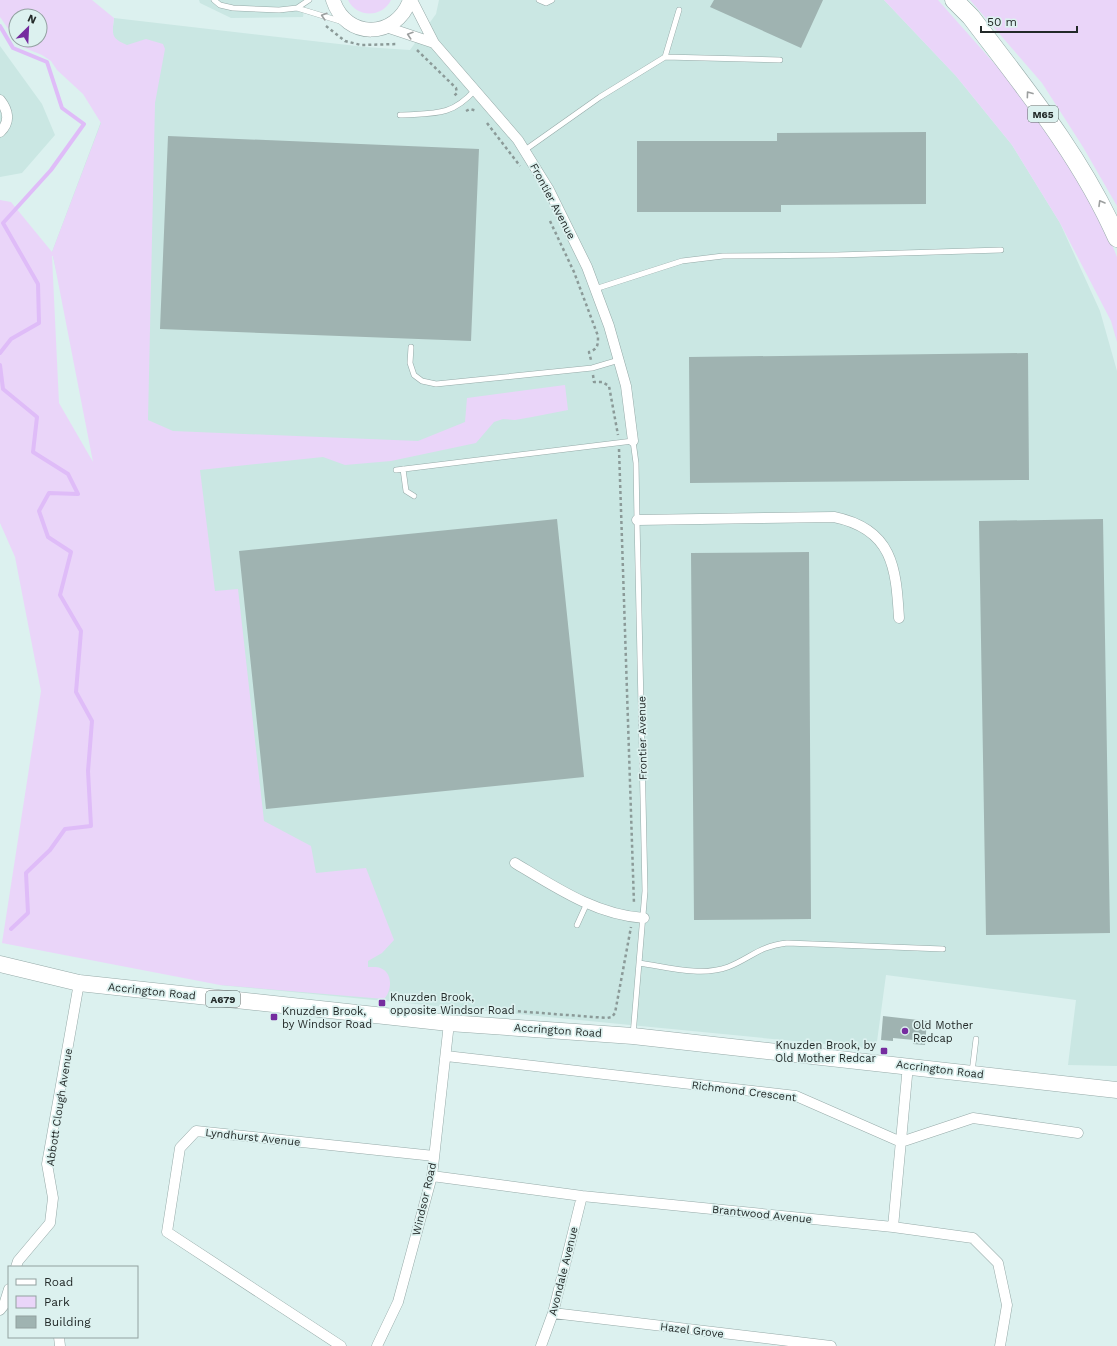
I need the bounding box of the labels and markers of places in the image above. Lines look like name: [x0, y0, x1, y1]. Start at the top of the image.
place label: Knuzden Brook, opposite Windsor Road: [390, 991, 515, 1017]
marker: Knuzden Brook, opposite Windsor Road: [377, 998, 387, 1008]
place label: Knuzden Brook, by Windsor Road: [282, 1005, 372, 1031]
marker: Knuzden Brook, by Windsor Road: [269, 1012, 279, 1022]
place label: Old Mother Redcap: [913, 1019, 974, 1045]
marker: Old Mother Redcap: [900, 1026, 910, 1036]
place label: Knuzden Brook, by Old Mother Redcar: [775, 1039, 877, 1065]
marker: Knuzden Brook, by Old Mother Redcar: [879, 1046, 889, 1056]

